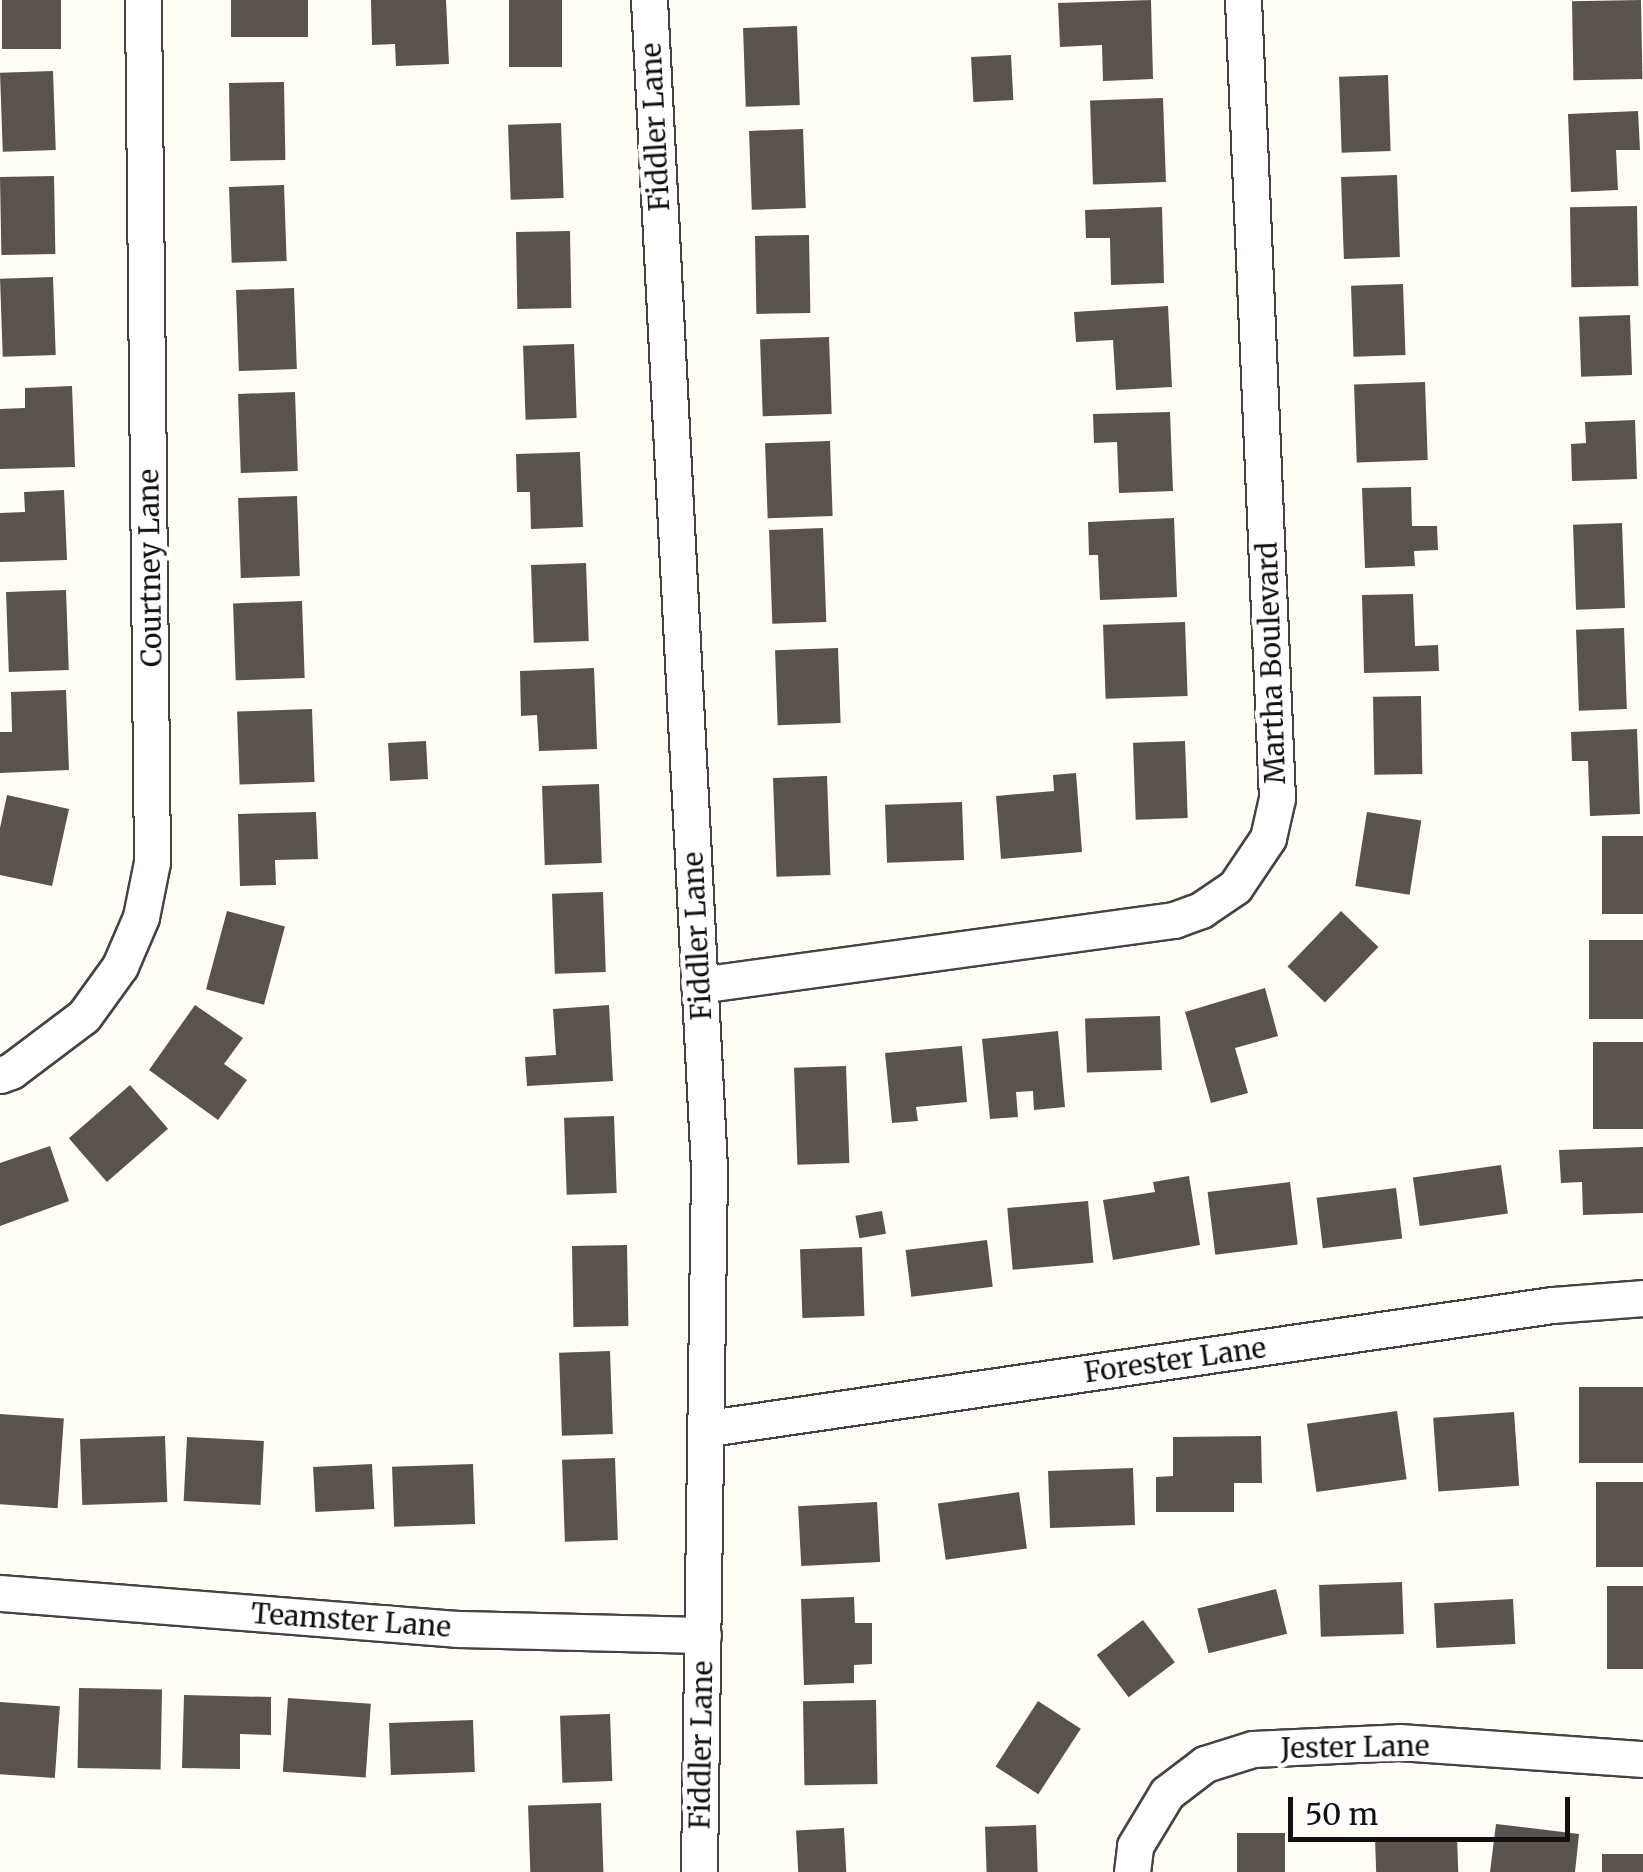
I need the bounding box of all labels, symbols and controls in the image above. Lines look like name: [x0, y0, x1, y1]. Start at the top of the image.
street label: Fiddler Lane: [634, 42, 676, 212]
street label: Courtney Lane: [131, 469, 169, 667]
street label: Martha Boulevard: [1250, 541, 1292, 785]
street label: Fiddler Lane: [676, 851, 718, 1021]
street label: Forester Lane: [1082, 1331, 1268, 1389]
street label: Teamster Lane: [250, 1596, 452, 1644]
street label: Fiddler Lane: [683, 1660, 719, 1830]
street label: Jester Lane: [1280, 1729, 1430, 1765]
scale bar: [1293, 1777, 1576, 1839]
text: 50 m: [1305, 1795, 1378, 1833]

